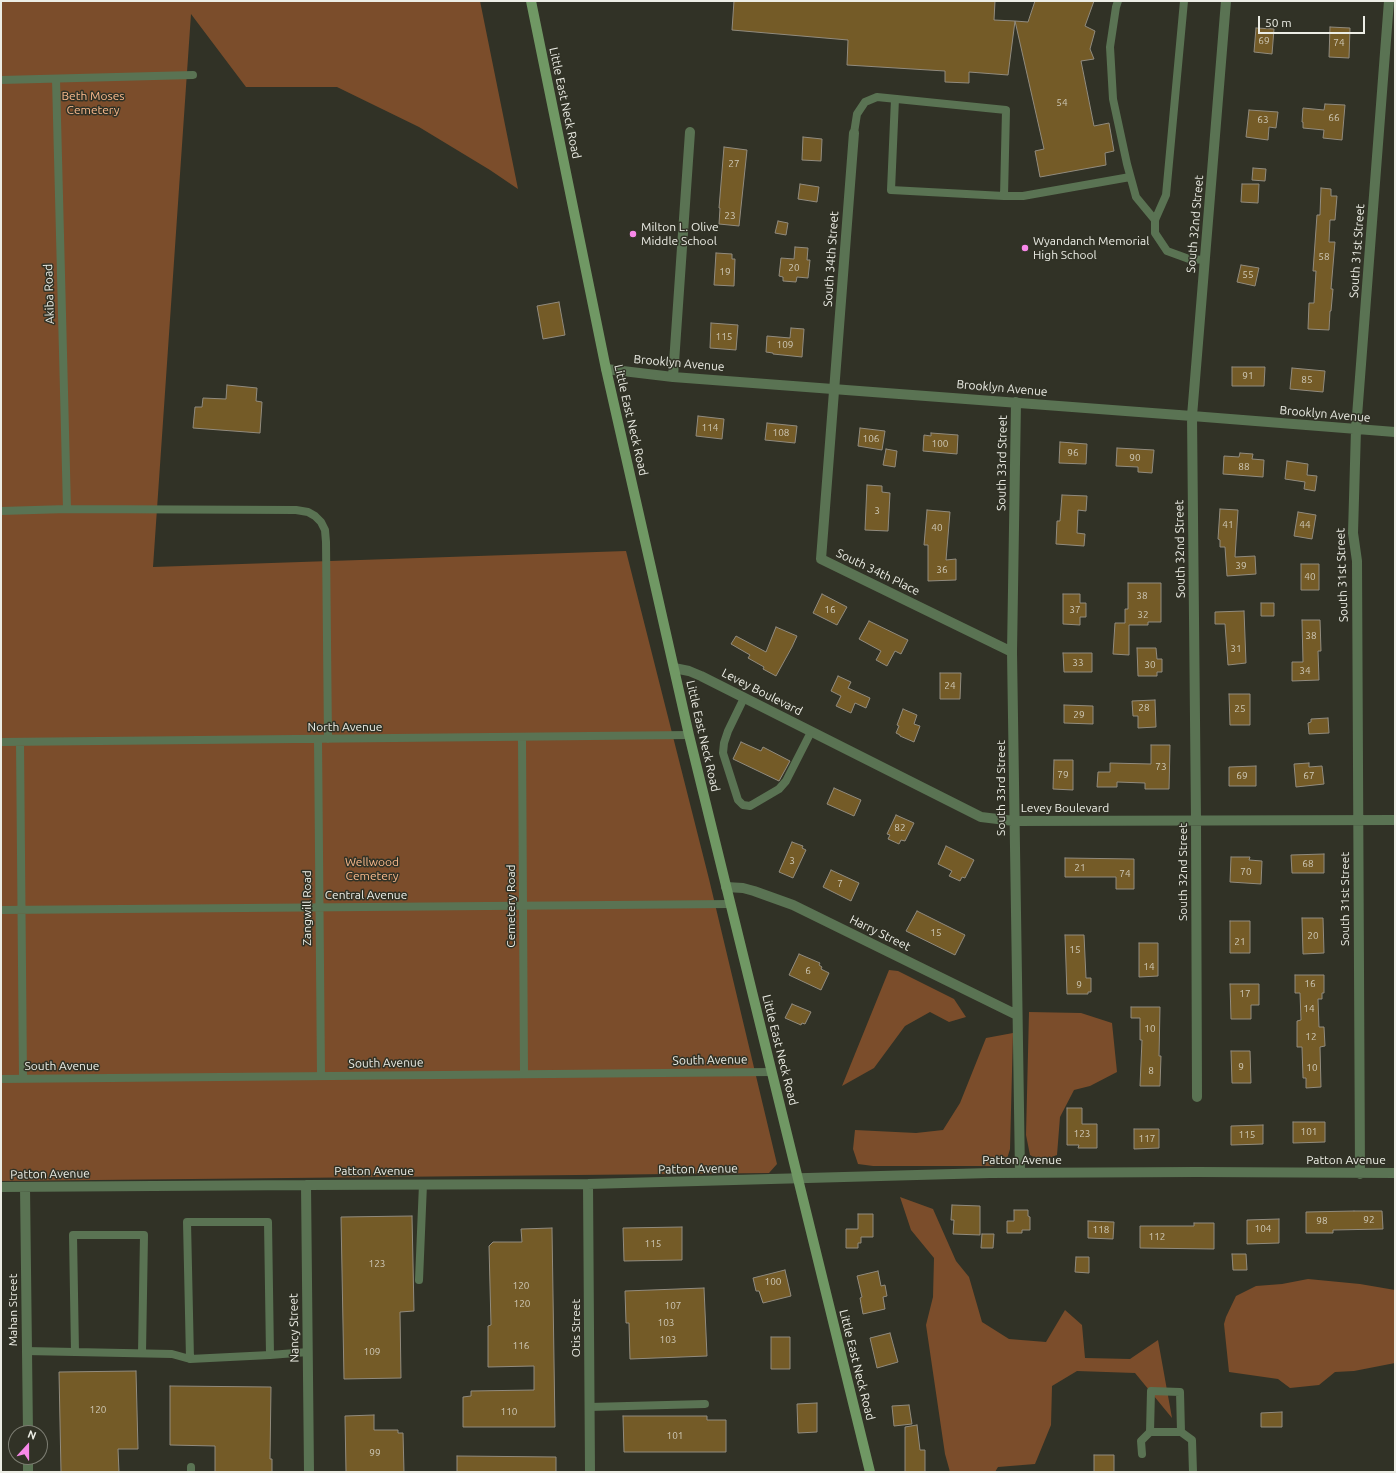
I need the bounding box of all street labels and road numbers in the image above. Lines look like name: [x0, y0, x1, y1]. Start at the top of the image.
street label: Little East Neck Road: [546, 46, 584, 160]
street label: South 32nd Street: [1184, 174, 1206, 274]
street label: South 31st Street: [1347, 204, 1367, 298]
street label: South 34th Street: [820, 211, 842, 307]
street label: Akiba Road: [41, 264, 57, 324]
street label: Brooklyn Avenue: [633, 352, 725, 374]
street label: Little East Neck Road: [611, 363, 651, 477]
street label: Brooklyn Avenue: [956, 377, 1048, 399]
street label: Brooklyn Avenue: [1279, 403, 1371, 425]
street label: South 33rd Street: [994, 415, 1010, 511]
street label: South 32nd Street: [1172, 500, 1188, 598]
street label: South 31st Street: [1333, 528, 1351, 622]
street label: South 34th Place: [834, 546, 922, 598]
street label: Levey Boulevard: [719, 665, 805, 719]
street label: Little East Neck Road: [683, 679, 723, 793]
street label: North Avenue: [308, 720, 382, 734]
street label: South 33rd Street: [994, 740, 1008, 836]
street label: Levey Boulevard: [1021, 801, 1109, 815]
street label: South 32nd Street: [1176, 823, 1190, 921]
street label: South 31st Street: [1338, 852, 1352, 946]
street label: Cemetery Road: [504, 864, 518, 948]
street label: Zangwill Road: [300, 870, 314, 946]
street label: Central Avenue: [325, 888, 407, 902]
street label: Harry Street: [847, 912, 913, 954]
street label: Little East Neck Road: [759, 993, 801, 1107]
street label: South Avenue: [672, 1052, 748, 1068]
street label: South Avenue: [348, 1055, 424, 1071]
street label: South Avenue: [25, 1059, 99, 1073]
street label: Patton Avenue: [982, 1153, 1062, 1167]
street label: Patton Avenue: [1306, 1153, 1386, 1167]
street label: Patton Avenue: [658, 1161, 738, 1177]
street label: Patton Avenue: [334, 1164, 414, 1178]
street label: Patton Avenue: [10, 1166, 90, 1182]
street label: Mahan Street: [6, 1274, 20, 1346]
street label: Nancy Street: [286, 1293, 302, 1363]
street label: Otis Street: [569, 1299, 583, 1357]
street label: Little East Neck Road: [836, 1308, 878, 1422]

